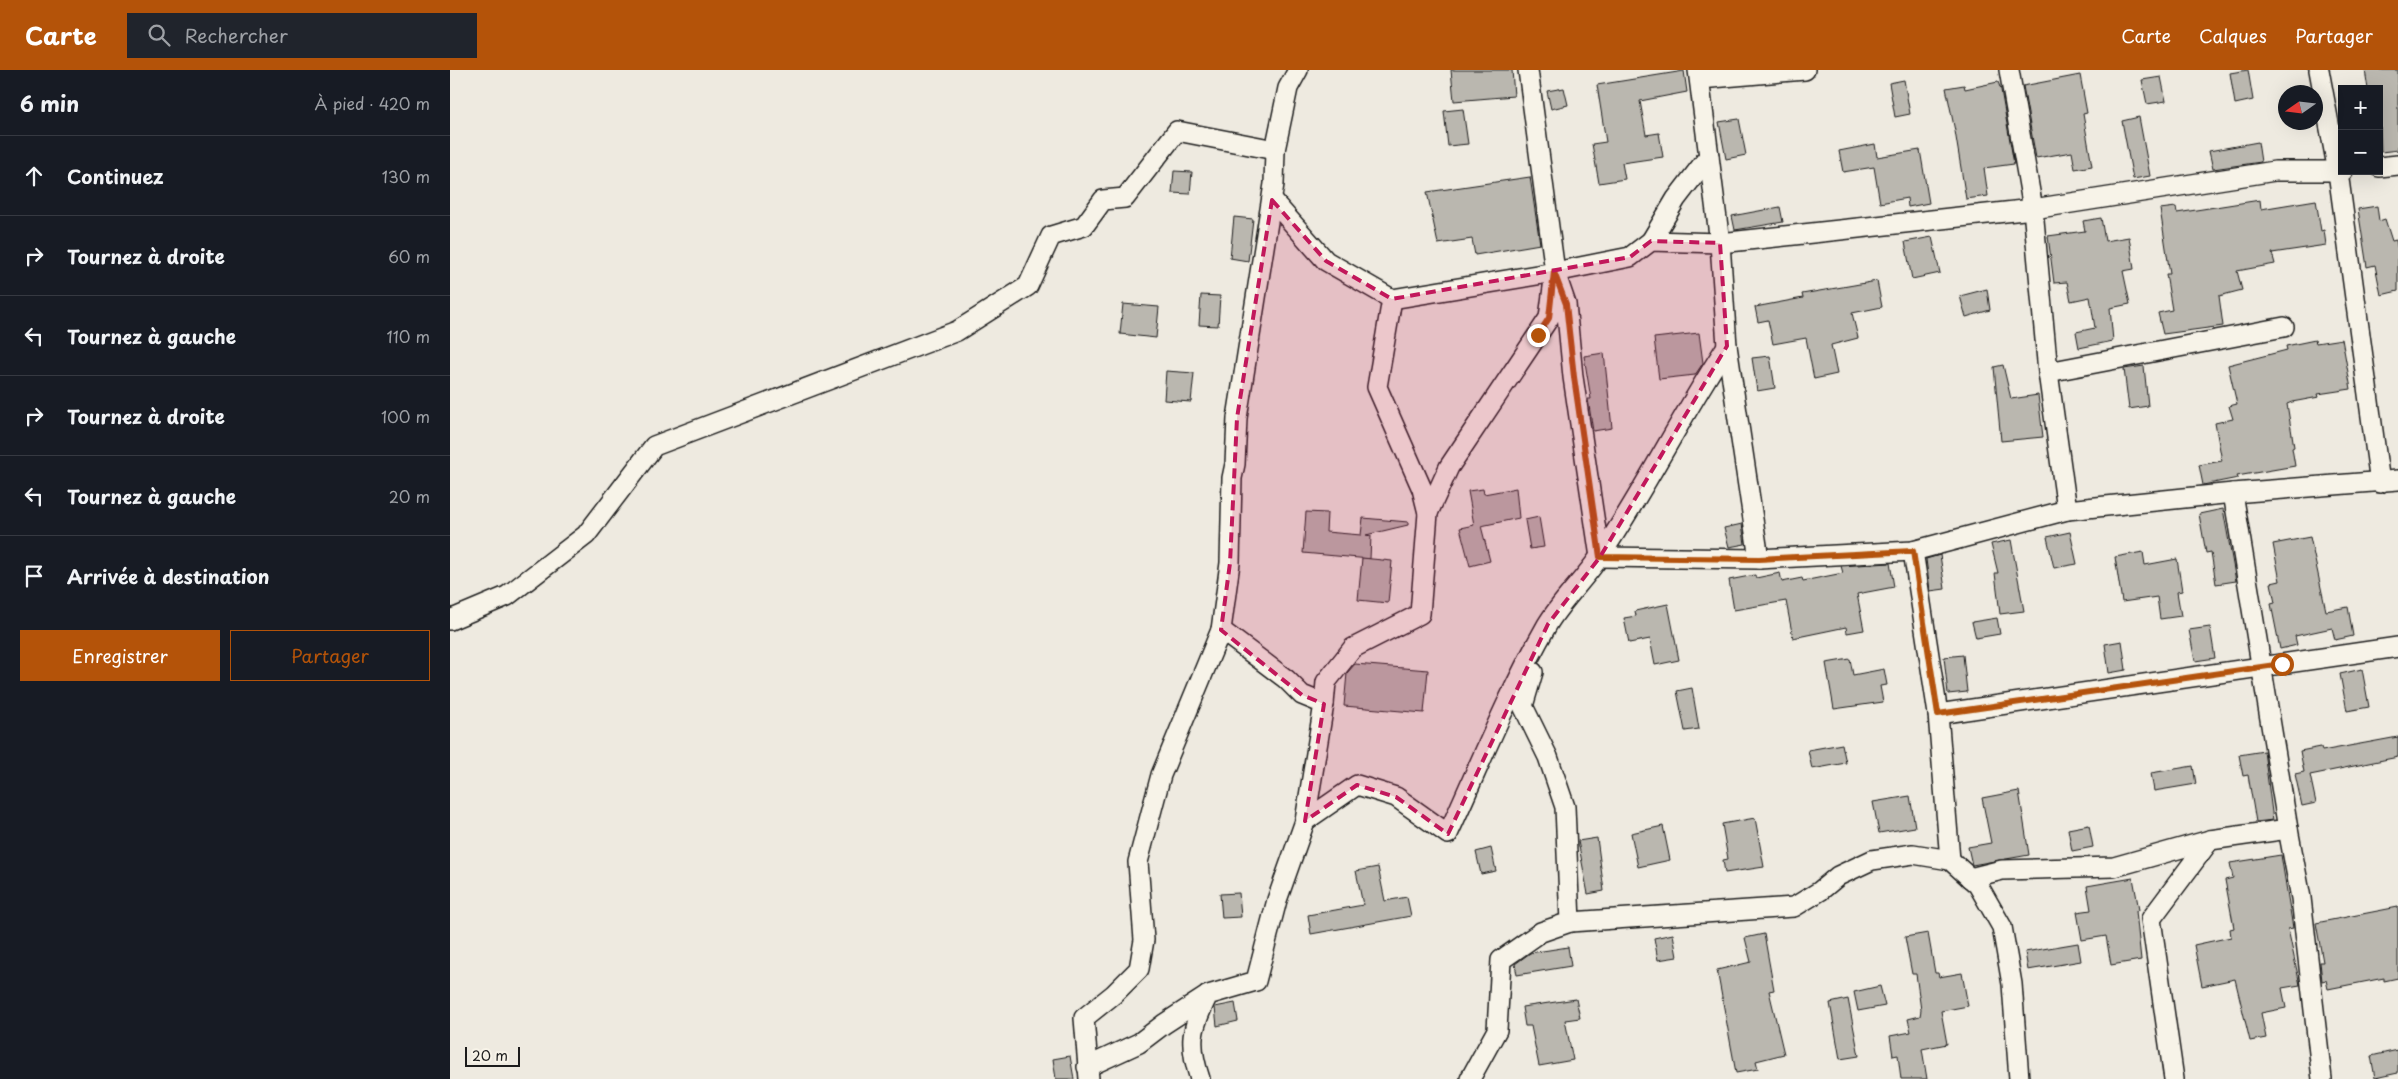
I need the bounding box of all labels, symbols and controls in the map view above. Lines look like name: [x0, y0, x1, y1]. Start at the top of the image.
search box: [127, 13, 477, 58]
text: Carte: [25, 17, 97, 53]
icon: search: [145, 21, 173, 49]
text: Rechercher: [185, 21, 288, 49]
text: Carte: [2121, 22, 2171, 49]
text: Calques: [2199, 22, 2267, 49]
text: Partager: [2295, 22, 2373, 49]
north arrow: [2278, 85, 2323, 130]
map controls: [2338, 85, 2383, 175]
button: +: [2338, 85, 2383, 130]
text: 6 min: [20, 87, 79, 119]
text: À pied · 420 m: [314, 91, 430, 115]
button: −: [2338, 130, 2383, 175]
icon: ahead: [20, 162, 48, 190]
text: Continuez: [67, 162, 164, 190]
text: 130 m: [382, 164, 430, 188]
icon: right: [20, 242, 48, 270]
text: Tournez à droite: [67, 242, 225, 270]
text: 60 m: [388, 244, 430, 268]
icon: left: [20, 322, 48, 350]
text: Tournez à gauche: [67, 322, 236, 350]
text: 110 m: [387, 324, 430, 348]
route end: [1527, 324, 1550, 347]
icon: right: [20, 402, 48, 430]
text: Tournez à droite: [67, 402, 225, 430]
text: 100 m: [381, 404, 430, 428]
icon: left: [20, 482, 48, 510]
text: Tournez à gauche: [67, 482, 236, 510]
text: 20 m: [389, 484, 430, 508]
icon: arrive: [20, 562, 48, 590]
text: Arrivée à destination: [67, 562, 270, 590]
button: Enregistrer: [20, 630, 220, 681]
button: Partager: [230, 630, 430, 681]
route start: [2271, 653, 2294, 676]
scale bar: [465, 1044, 520, 1067]
text: 20 m: [472, 1045, 508, 1066]

